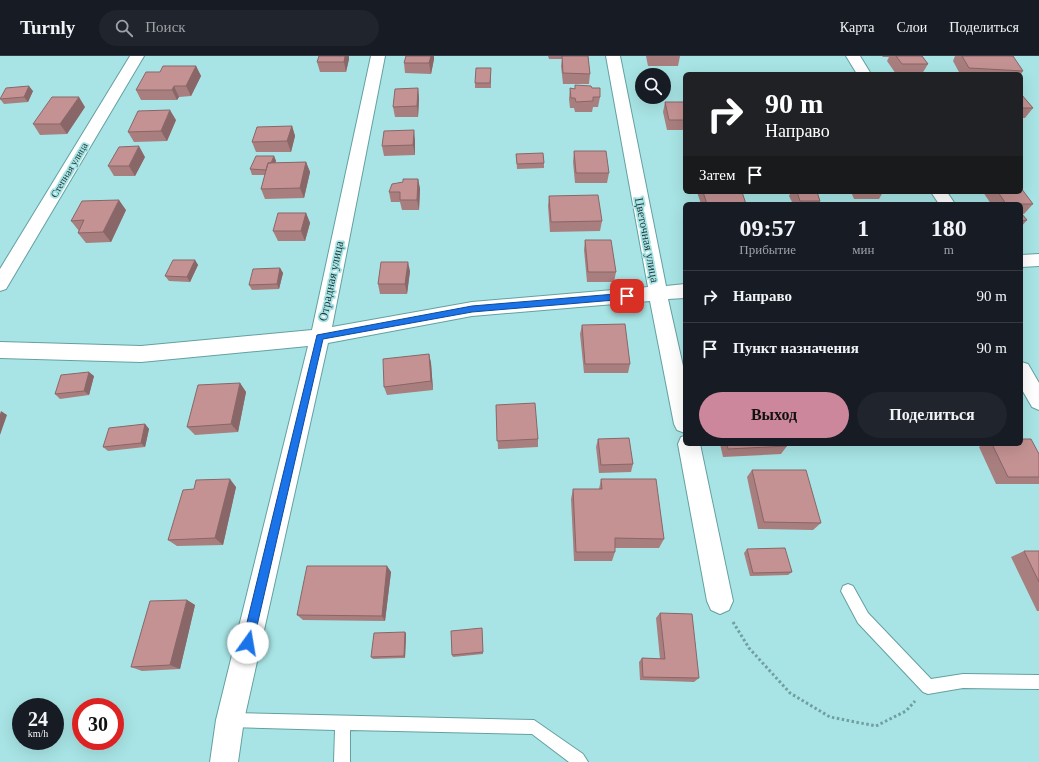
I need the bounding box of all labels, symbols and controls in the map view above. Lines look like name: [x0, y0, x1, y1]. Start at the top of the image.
search box: [99, 10, 379, 46]
text: Turnly: [20, 17, 75, 38]
icon: search: [113, 17, 135, 39]
text: Поиск: [145, 19, 186, 35]
text: Карта: [840, 20, 874, 35]
text: Слои: [896, 20, 927, 35]
text: Поделиться: [949, 20, 1019, 35]
map controls: [635, 68, 671, 104]
button: search: [635, 68, 671, 104]
icon: right: [699, 88, 751, 140]
text: 90 m: [765, 88, 823, 119]
text: Направо: [765, 121, 830, 141]
street label: Степная улица: [48, 140, 90, 200]
icon: arrive: [744, 164, 766, 186]
text: Затем: [699, 167, 736, 183]
street label: Цветочная улица: [632, 196, 662, 284]
text: 09:57: [740, 215, 796, 241]
text: 1: [857, 215, 869, 241]
text: 180: [931, 215, 967, 241]
street label: Отрадная улица: [316, 239, 346, 322]
text: Прибытие: [739, 242, 796, 257]
text: мин: [852, 242, 874, 257]
text: m: [944, 242, 954, 257]
pin: [610, 279, 644, 313]
icon: arrive: [616, 285, 638, 307]
icon: right: [699, 286, 721, 308]
text: Направо: [733, 288, 792, 304]
text: 90 m: [977, 288, 1007, 304]
icon: arrive: [699, 338, 721, 360]
text: Пункт назначения: [733, 340, 859, 356]
text: 90 m: [977, 340, 1007, 356]
button: Выход: [699, 392, 849, 438]
button: Поделиться: [857, 392, 1007, 438]
position arrow: [227, 622, 269, 664]
speed limit sign: 30: [72, 698, 124, 750]
text: 24: [28, 708, 48, 730]
text: km/h: [28, 728, 48, 739]

